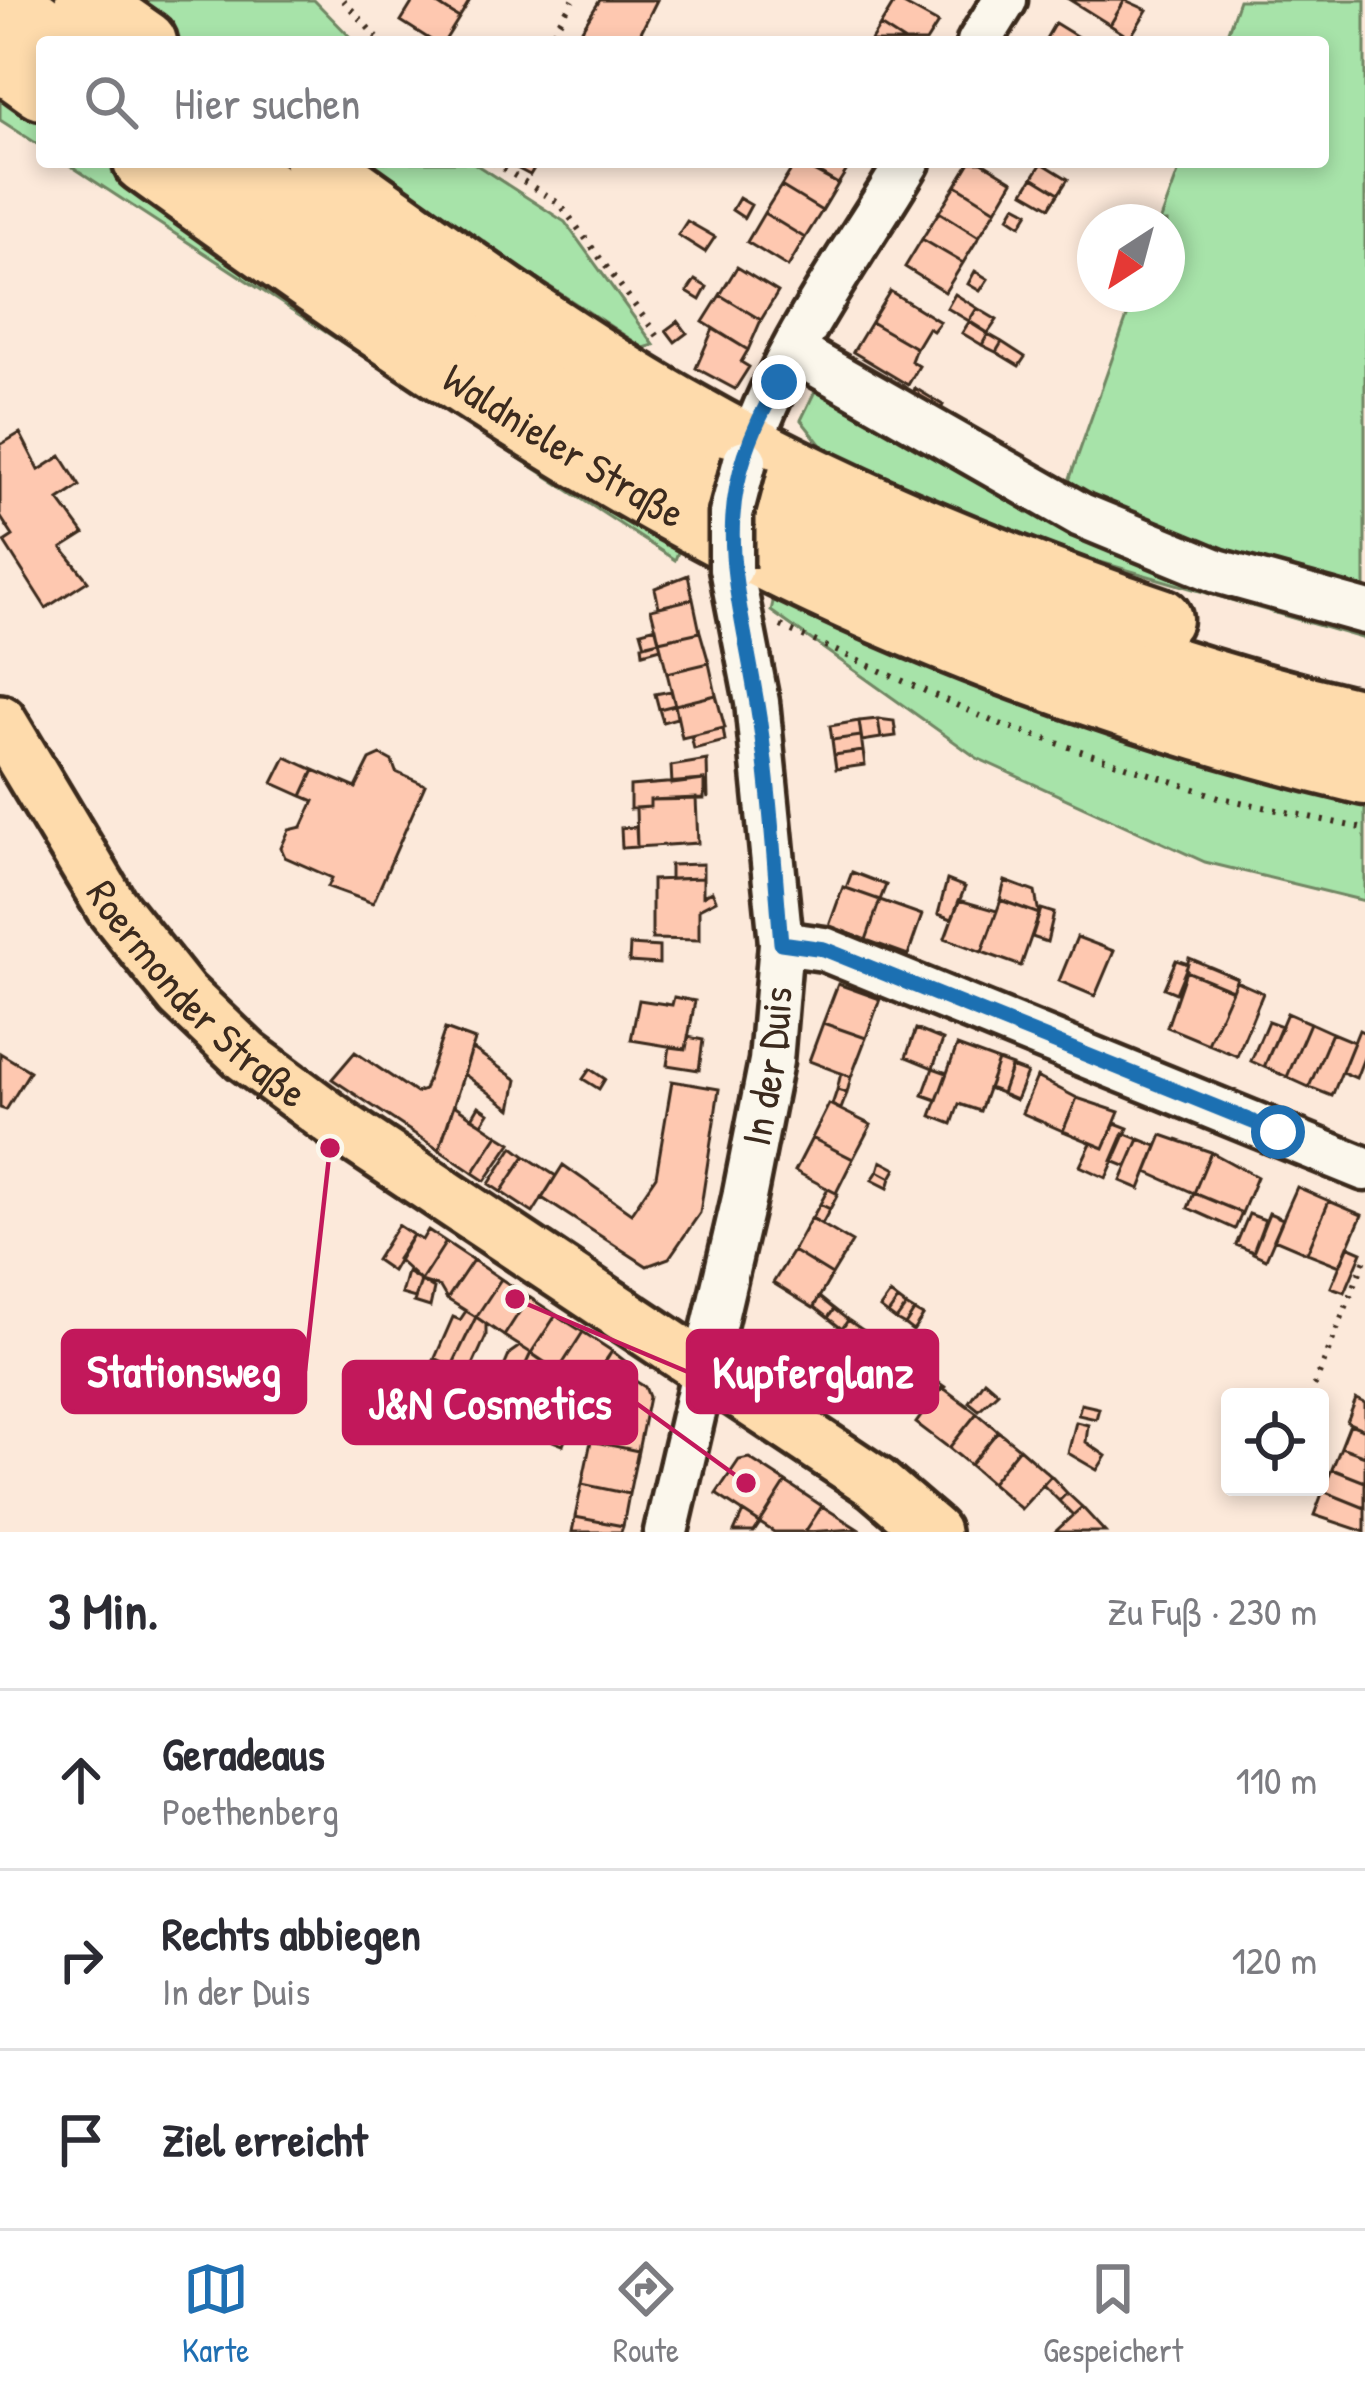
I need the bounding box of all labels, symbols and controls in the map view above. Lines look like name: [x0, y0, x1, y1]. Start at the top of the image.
search box: [36, 36, 1329, 168]
icon: search: [78, 69, 144, 135]
text: Hier suchen: [174, 72, 361, 133]
north arrow: [1077, 204, 1185, 312]
street label: Waldnieler Straße: [432, 349, 696, 540]
route end: [752, 355, 806, 409]
street label: Roermonder Straße: [74, 869, 319, 1120]
street label: In der Duis: [726, 985, 805, 1150]
route start: [1251, 1105, 1305, 1159]
callout: Stationsweg: [63, 1331, 305, 1412]
callout: Kupferglanz: [688, 1331, 937, 1412]
text: Stationsweg: [87, 1340, 281, 1402]
text: Kupferglanz: [712, 1341, 914, 1403]
callout: J&N Cosmetics: [344, 1362, 636, 1443]
text: J&N Cosmetics: [368, 1372, 612, 1433]
map controls: [1221, 1388, 1329, 1496]
button: locate: [1221, 1388, 1329, 1496]
text: 3 Min.: [48, 1576, 158, 1645]
text: Zu Fuß · 230 m: [1107, 1584, 1317, 1637]
text: Geradeaus: [162, 1723, 325, 1784]
icon: ahead: [48, 1747, 114, 1813]
text: 110 m: [1236, 1753, 1317, 1806]
text: Poethenberg: [162, 1784, 339, 1837]
text: Rechts abbiegen: [162, 1903, 421, 1964]
icon: right: [48, 1927, 114, 1993]
text: 120 m: [1232, 1933, 1317, 1986]
text: In der Duis: [162, 1964, 310, 2017]
icon: arrive: [48, 2107, 114, 2173]
text: Ziel erreicht: [162, 2109, 368, 2170]
tab: Karte: [182, 2256, 249, 2372]
tab: Route: [613, 2256, 679, 2372]
tab: Gespeichert: [1043, 2256, 1183, 2372]

